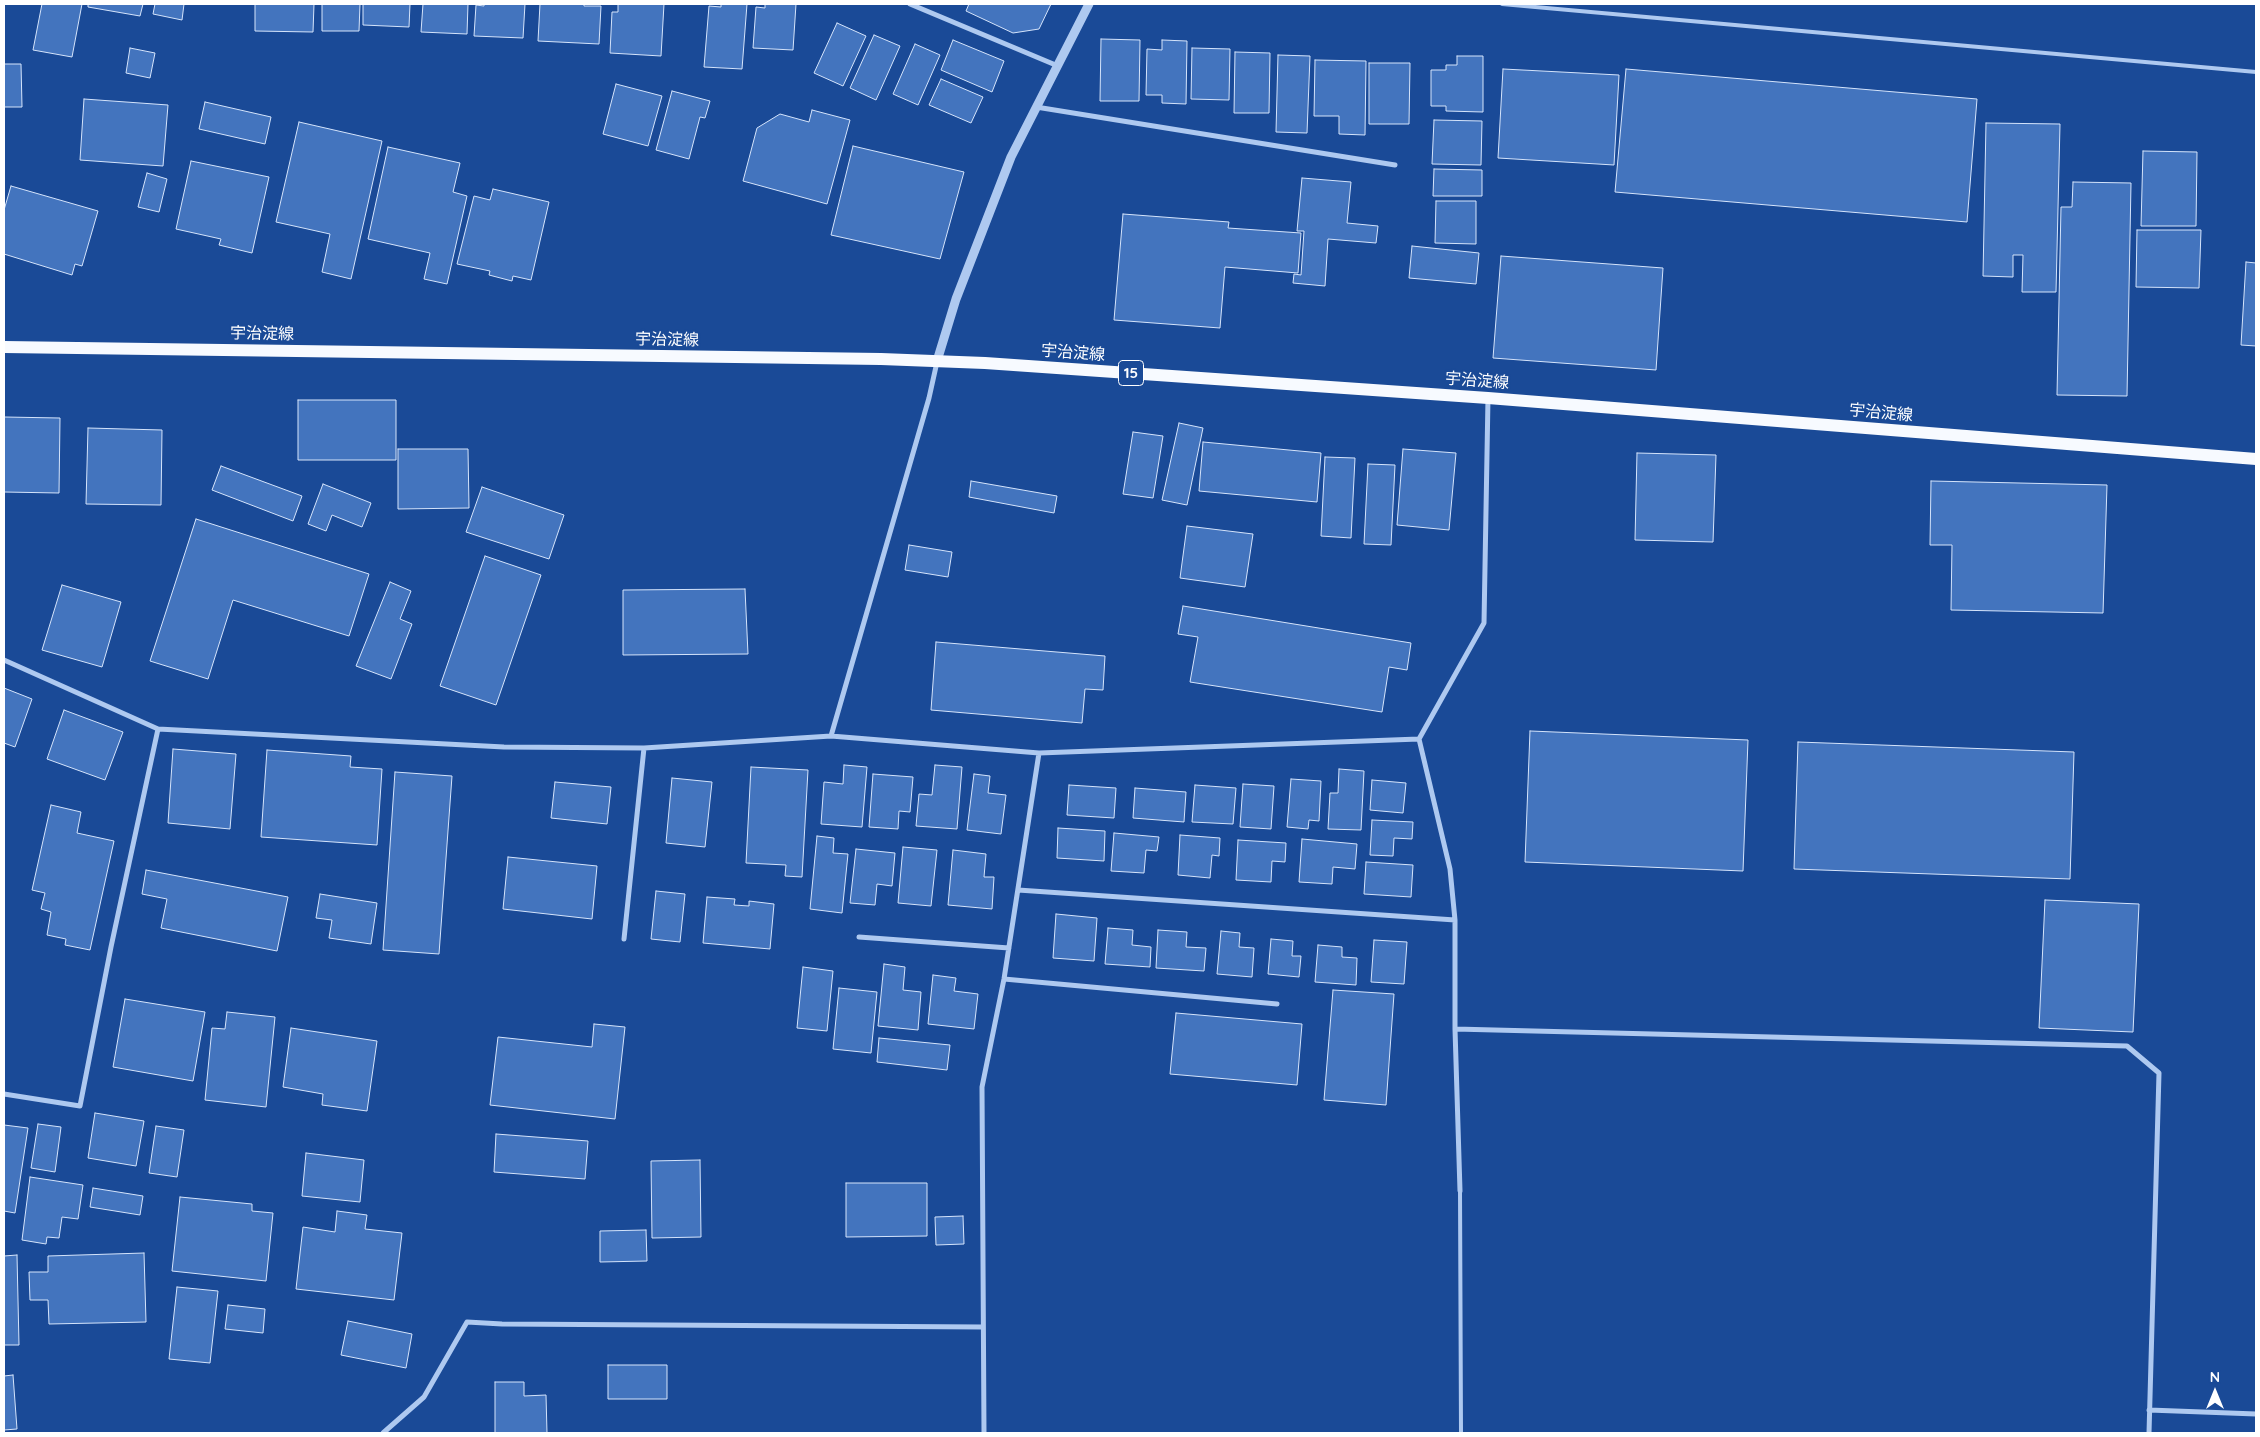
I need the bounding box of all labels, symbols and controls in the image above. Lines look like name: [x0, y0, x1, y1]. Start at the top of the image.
street label: 宇治淀線: [230, 324, 294, 344]
street label: 宇治淀線: [635, 330, 699, 350]
street label: 宇治淀線: [1040, 341, 1106, 365]
road number: 15: [1118, 360, 1144, 386]
street label: 宇治淀線: [1444, 369, 1510, 393]
street label: 宇治淀線: [1848, 401, 1914, 425]
north arrow: [2190, 1367, 2240, 1417]
text: N: [2210, 1368, 2220, 1386]

